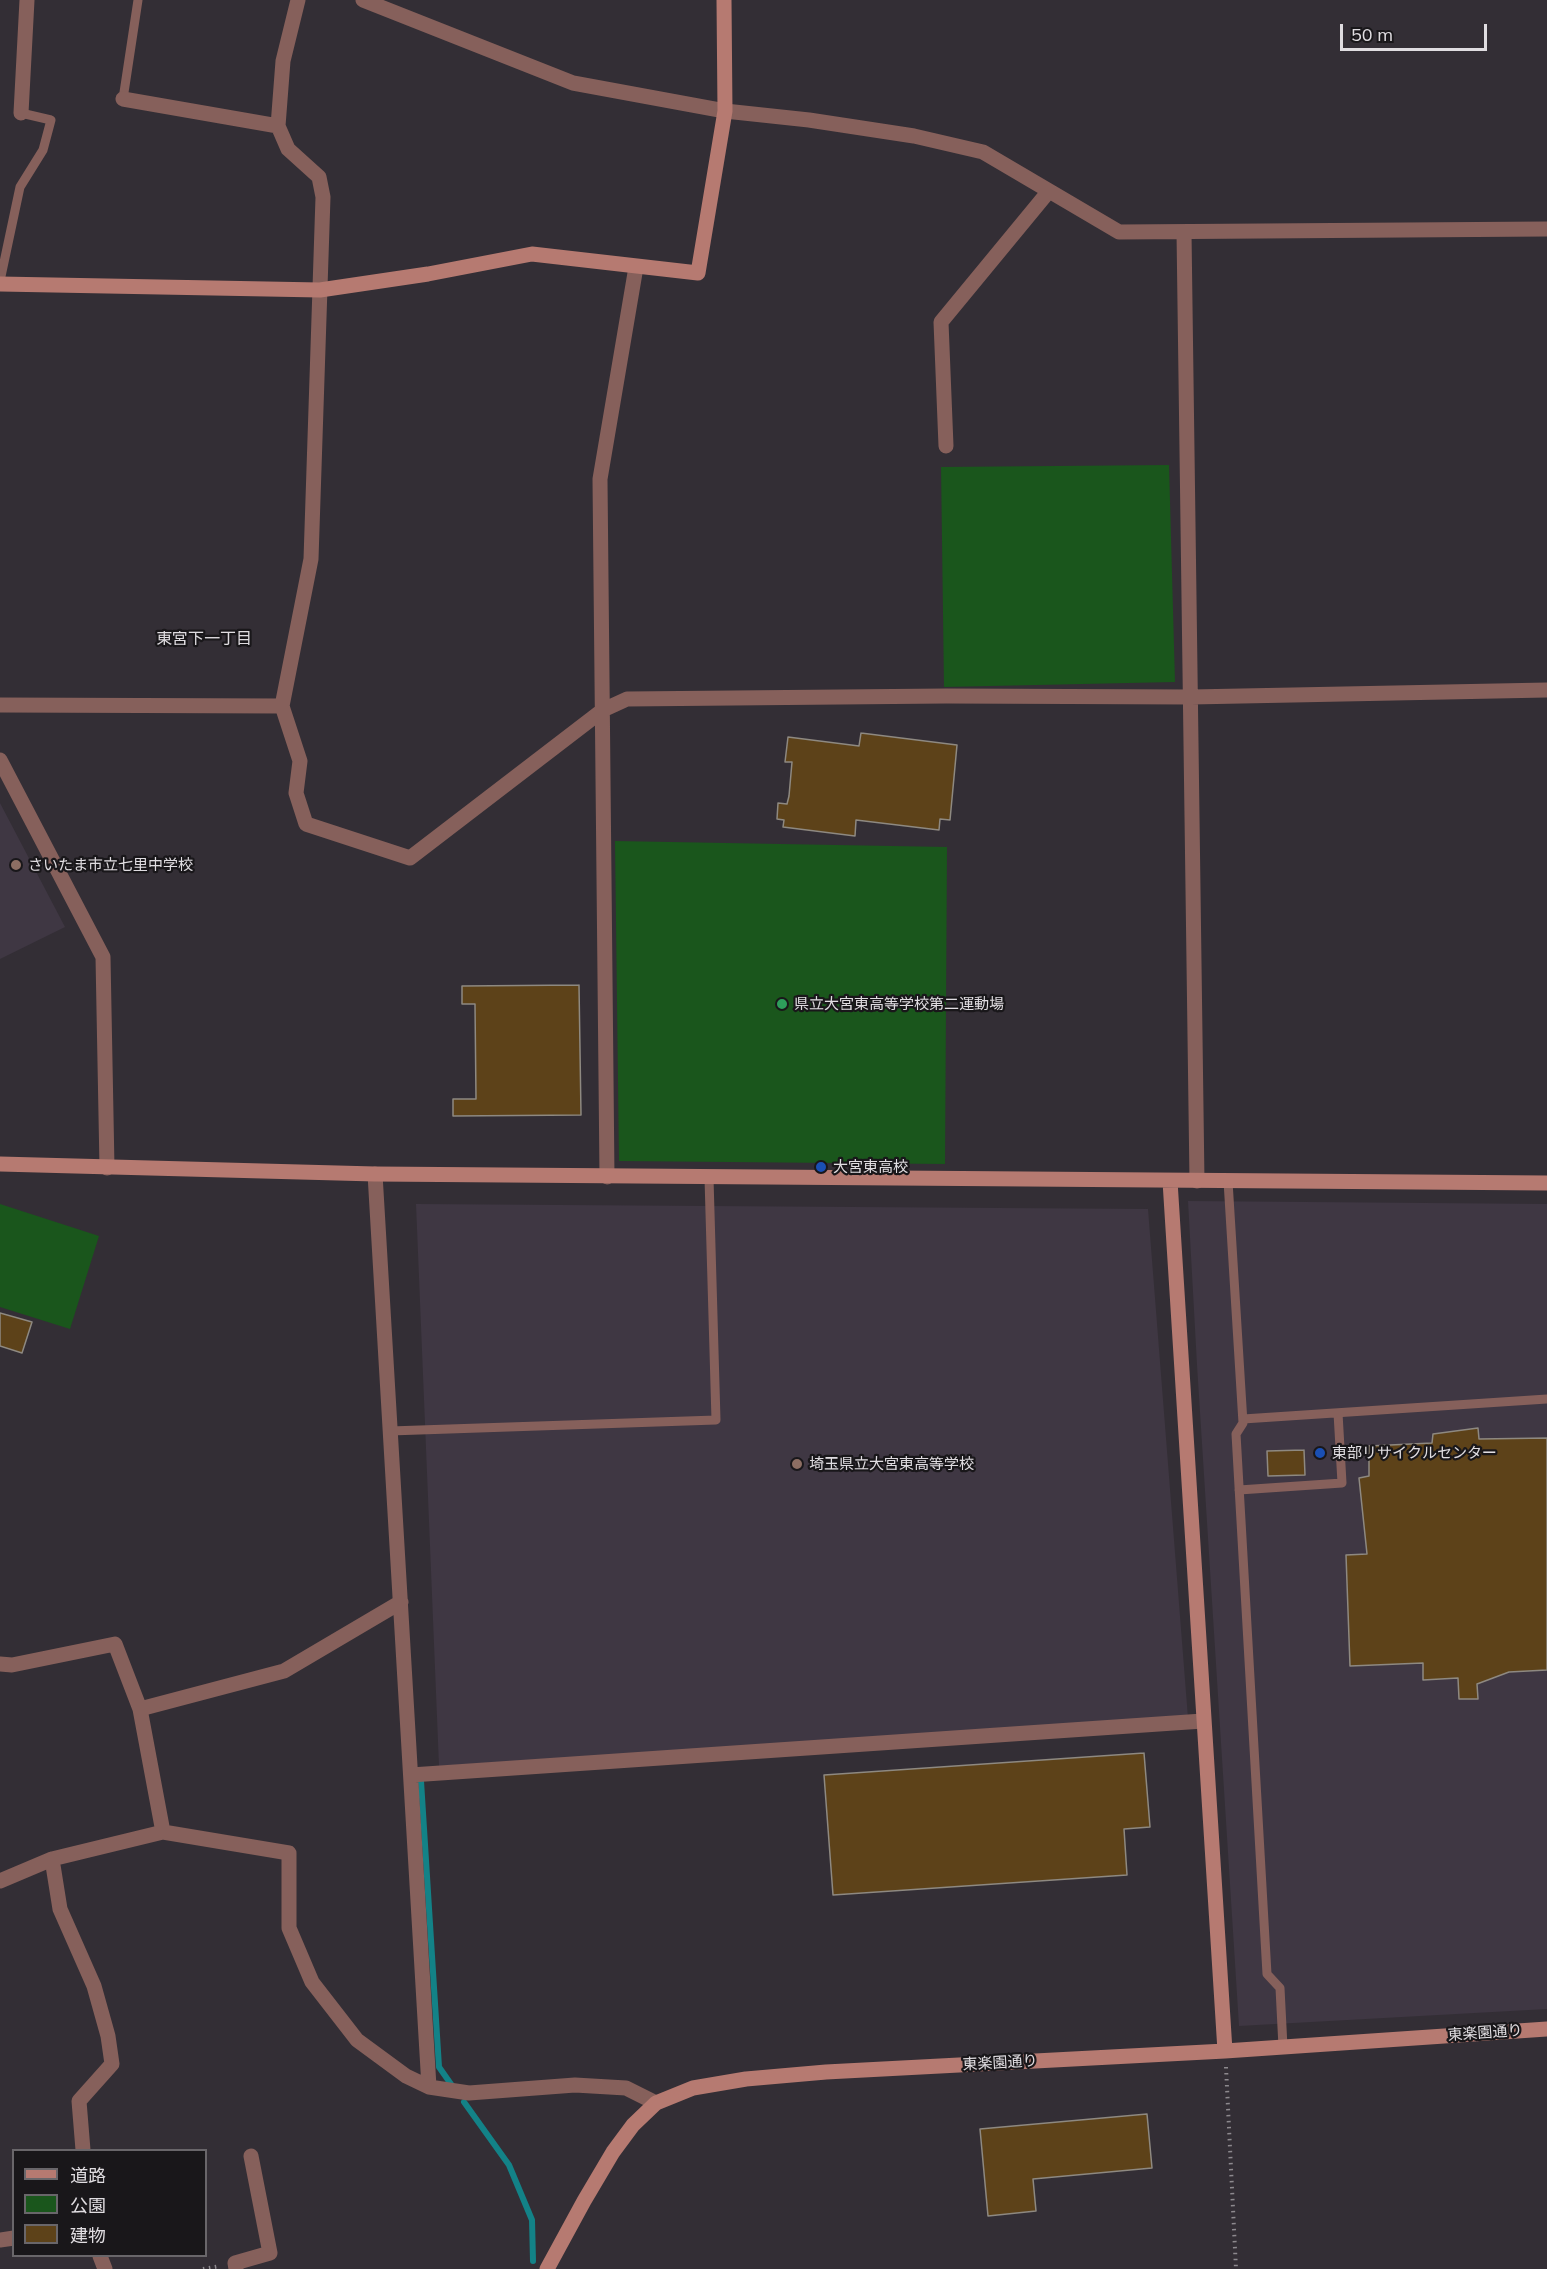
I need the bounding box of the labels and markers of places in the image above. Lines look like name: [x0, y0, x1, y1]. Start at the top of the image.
place label: さいたま市立七里中学校: [28, 856, 193, 874]
marker: さいたま市立七里中学校: [9, 858, 23, 872]
place label: 県立大宮東高等学校第二運動場: [794, 995, 1004, 1013]
marker: 県立大宮東高等学校第二運動場: [775, 997, 789, 1011]
place label: 大宮東高校: [833, 1158, 908, 1176]
marker: 大宮東高校: [814, 1160, 828, 1174]
place label: 東部リサイクルセンター: [1332, 1444, 1497, 1462]
marker: 東部リサイクルセンター: [1313, 1446, 1327, 1460]
place label: 埼玉県立大宮東高等学校: [809, 1455, 974, 1473]
marker: 埼玉県立大宮東高等学校: [790, 1457, 804, 1471]

